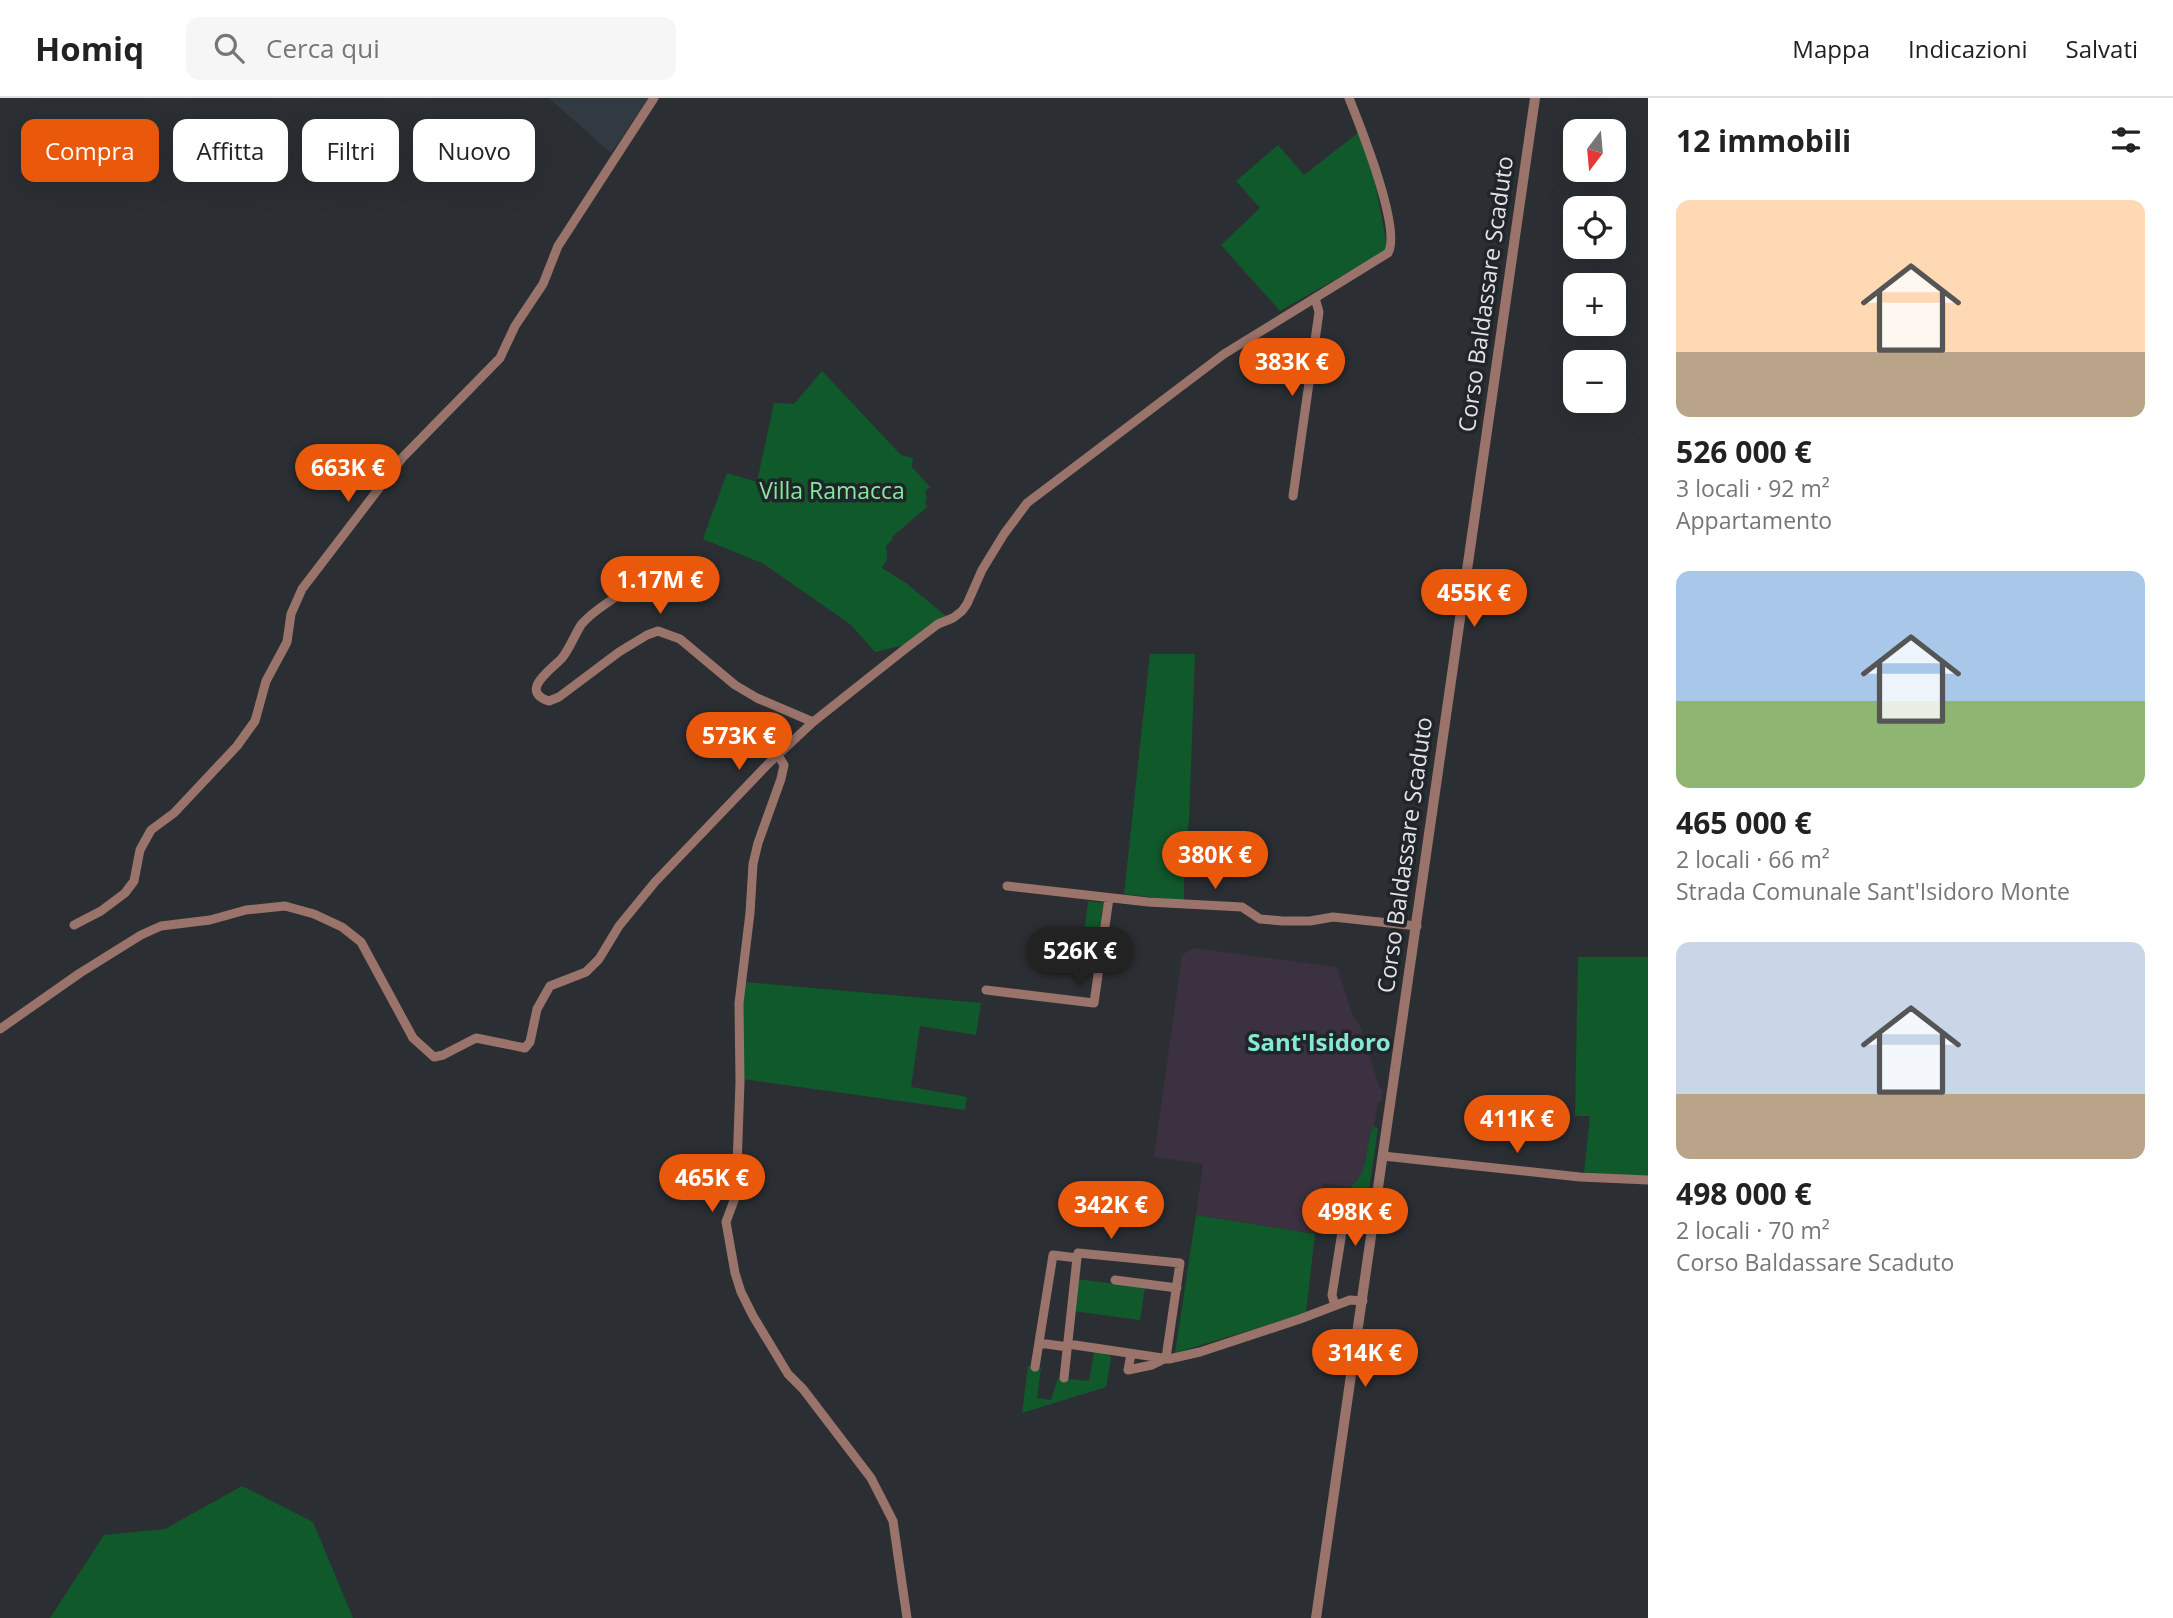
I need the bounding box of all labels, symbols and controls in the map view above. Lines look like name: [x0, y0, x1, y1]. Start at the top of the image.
search box: [186, 17, 676, 80]
text: Homiq: [35, 26, 144, 71]
icon: search: [210, 29, 248, 67]
text: Cerca qui: [266, 30, 380, 66]
text: Mappa: [1792, 32, 1870, 65]
text: Indicazioni: [1908, 32, 2028, 65]
text: Salvati: [2066, 32, 2138, 65]
chip: Compra: [21, 119, 159, 182]
chip: Affitta: [173, 119, 288, 182]
chip: Filtri: [302, 119, 399, 182]
chip: Nuovo: [413, 119, 535, 182]
north arrow: [1563, 119, 1626, 182]
map controls: [1563, 119, 1626, 413]
text: 12 immobili: [1676, 120, 1851, 161]
icon: filters: [2107, 121, 2145, 159]
street label: Corso Baldassare Scaduto: [1450, 154, 1520, 434]
button: locate: [1563, 196, 1626, 259]
icon: home: [1848, 245, 1974, 371]
button: +: [1563, 273, 1626, 336]
pin: 383K €: [1235, 338, 1349, 398]
text: 383K €: [1255, 345, 1329, 377]
button: −: [1563, 350, 1626, 413]
text: 526 000 €: [1676, 431, 1812, 472]
pin: 663K €: [291, 444, 405, 504]
text: 663K €: [311, 451, 385, 483]
text: 3 locali · 92 m²: [1676, 472, 1830, 504]
park label: Villa Ramacca: [759, 474, 905, 506]
text: Appartamento: [1676, 504, 1832, 536]
pin: 1.17M €: [595, 556, 725, 616]
text: 1.17M €: [617, 563, 703, 595]
pin: 455K €: [1417, 570, 1531, 629]
text: 455K €: [1437, 576, 1511, 608]
icon: home: [1848, 616, 1974, 742]
pin: 573K €: [682, 712, 796, 772]
street label: Corso Baldassare Scaduto: [1369, 715, 1439, 995]
text: 573K €: [702, 719, 776, 751]
text: 465 000 €: [1676, 802, 1812, 843]
pin: 380K €: [1158, 832, 1272, 891]
text: 380K €: [1178, 838, 1252, 870]
text: 2 locali · 66 m²: [1676, 843, 1830, 875]
text: Strada Comunale Sant'Isidoro Monte: [1676, 875, 2070, 907]
pin: 526K €: [1023, 928, 1137, 987]
text: 526K €: [1043, 934, 1117, 966]
icon: home: [1848, 987, 1974, 1113]
district label: Sant'Isidoro: [1247, 1025, 1391, 1058]
pin: 411K €: [1460, 1096, 1574, 1155]
text: 411K €: [1480, 1102, 1554, 1134]
pin: 465K €: [655, 1154, 769, 1214]
text: 465K €: [675, 1161, 749, 1193]
text: 498 000 €: [1676, 1173, 1812, 1214]
pin: 342K €: [1054, 1182, 1168, 1241]
text: 342K €: [1074, 1188, 1148, 1220]
pin: 498K €: [1298, 1188, 1412, 1248]
text: 498K €: [1318, 1195, 1392, 1227]
text: 2 locali · 70 m²: [1676, 1214, 1830, 1246]
text: Corso Baldassare Scaduto: [1676, 1246, 1954, 1278]
pin: 314K €: [1308, 1330, 1422, 1389]
text: 314K €: [1328, 1336, 1402, 1368]

